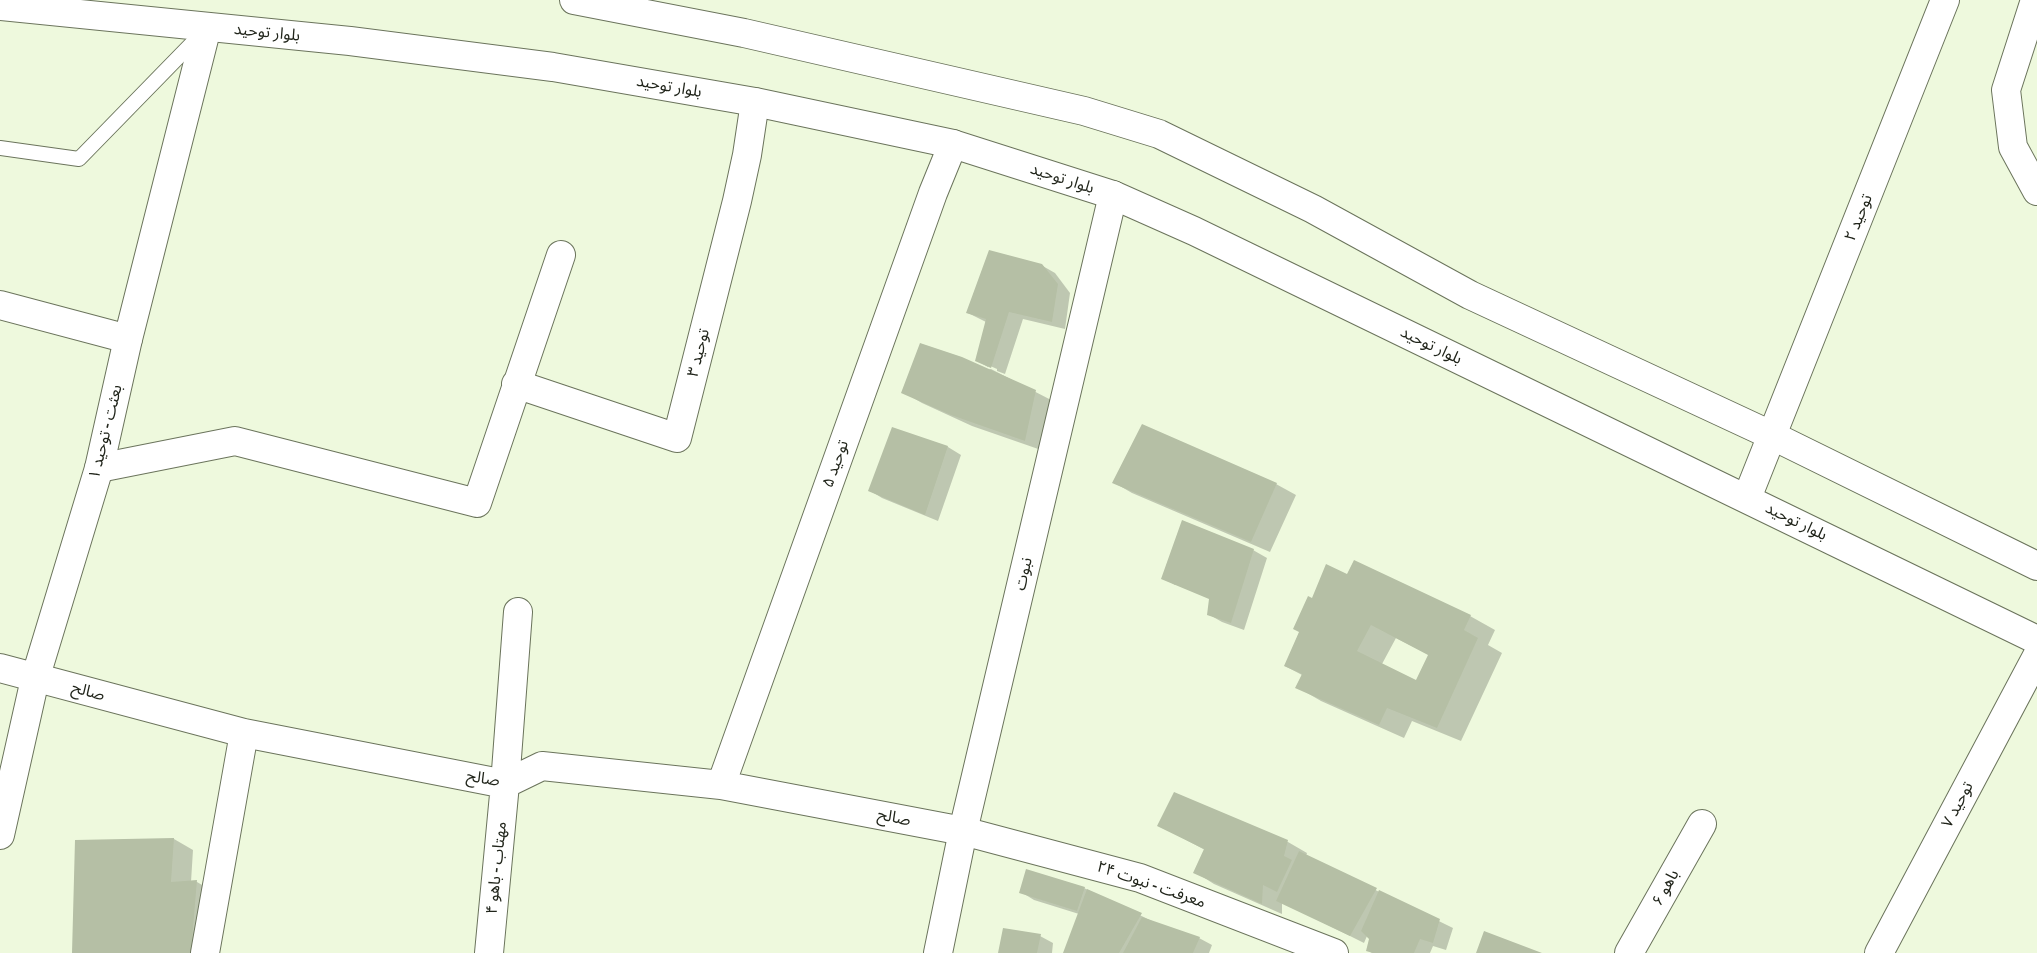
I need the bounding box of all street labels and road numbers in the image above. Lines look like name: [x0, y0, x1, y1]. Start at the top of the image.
street label: بلوار توحید: [233, 20, 301, 46]
street label: بلوار توحید: [635, 72, 703, 102]
street label: بلوار توحید: [1028, 160, 1096, 198]
street label: توحید ۲: [1841, 192, 1877, 244]
street label: بلوار توحید: [1397, 323, 1465, 369]
street label: توحید ۳: [684, 327, 714, 379]
street label: بعثت - توحید ۱: [85, 383, 127, 481]
street label: توحید ۵: [819, 438, 853, 490]
street label: بلوار توحید: [1762, 499, 1830, 545]
street label: نبوت: [1011, 556, 1037, 592]
street label: صالح: [69, 678, 107, 706]
street label: صالح: [465, 767, 501, 791]
street label: توحید ۷: [1938, 779, 1978, 831]
street label: صالح: [876, 805, 912, 831]
street label: مهتاب - باهو ۴: [483, 821, 511, 915]
street label: معرفت - نبوت ۲۴: [1094, 857, 1208, 913]
street label: باهو ۶: [1648, 867, 1684, 909]

